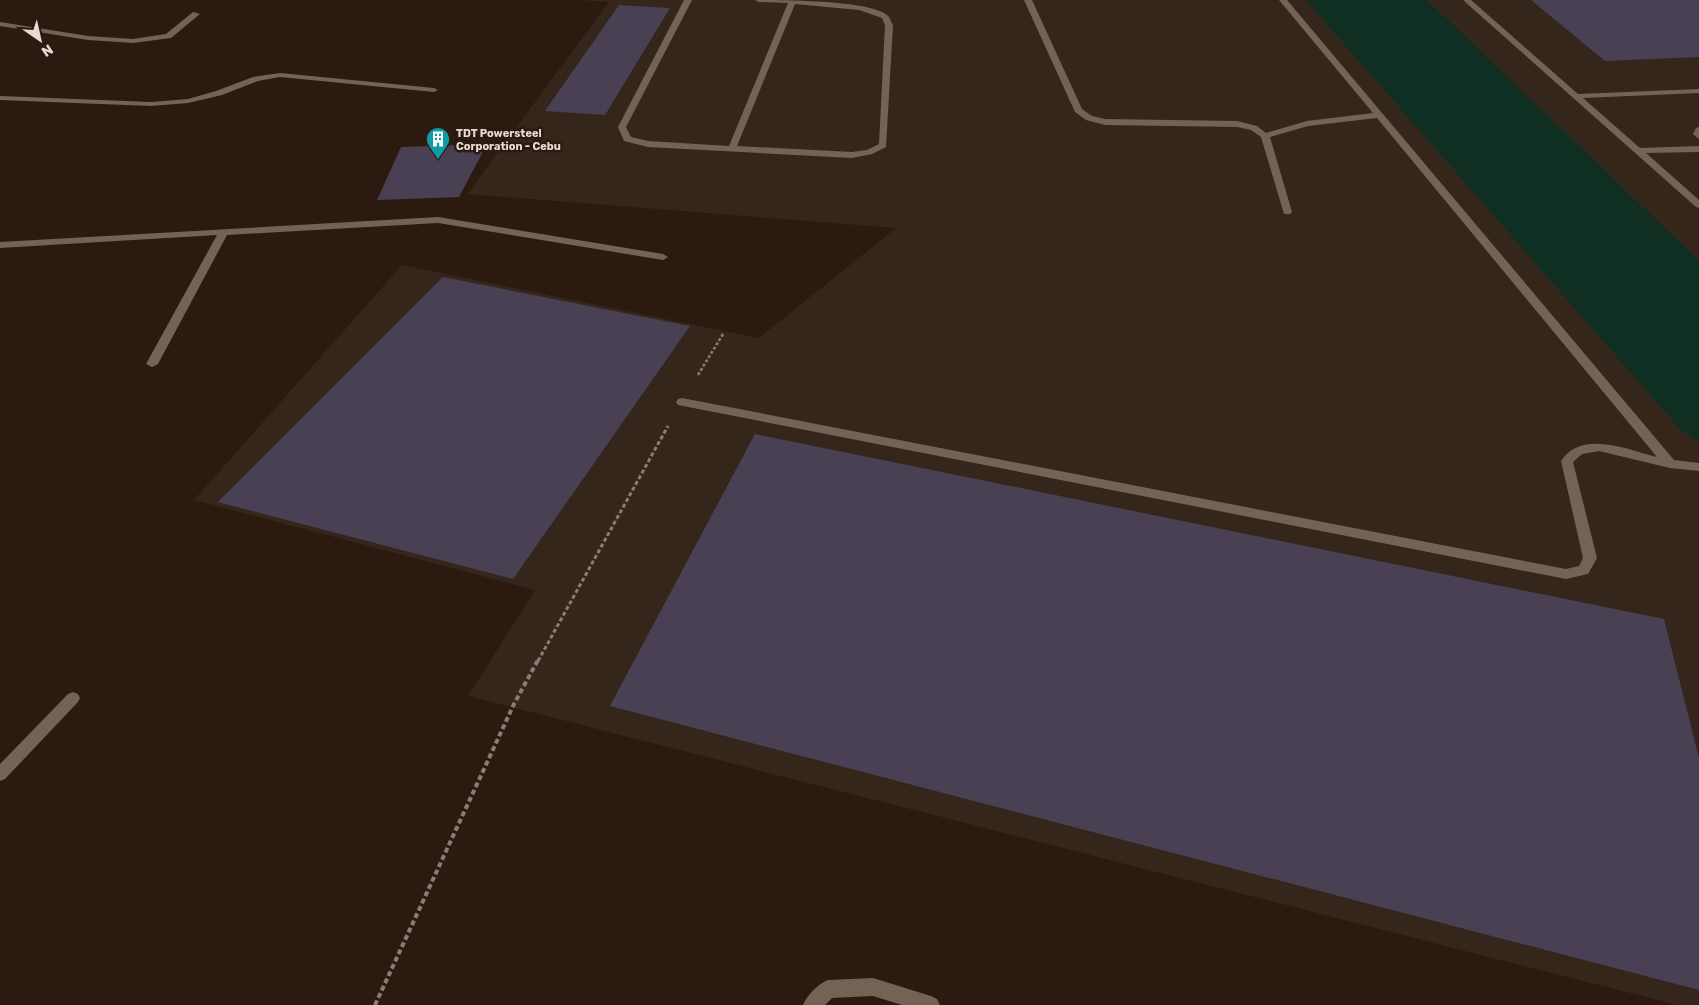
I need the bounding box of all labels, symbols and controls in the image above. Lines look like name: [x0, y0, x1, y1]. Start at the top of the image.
north arrow: [15, 15, 65, 65]
text: N: [38, 40, 56, 60]
building icon: TDT Powersteel Corporation - Cebu: [425, 126, 451, 160]
place label: TDT Powersteel Corporation - Cebu: [456, 127, 561, 153]

